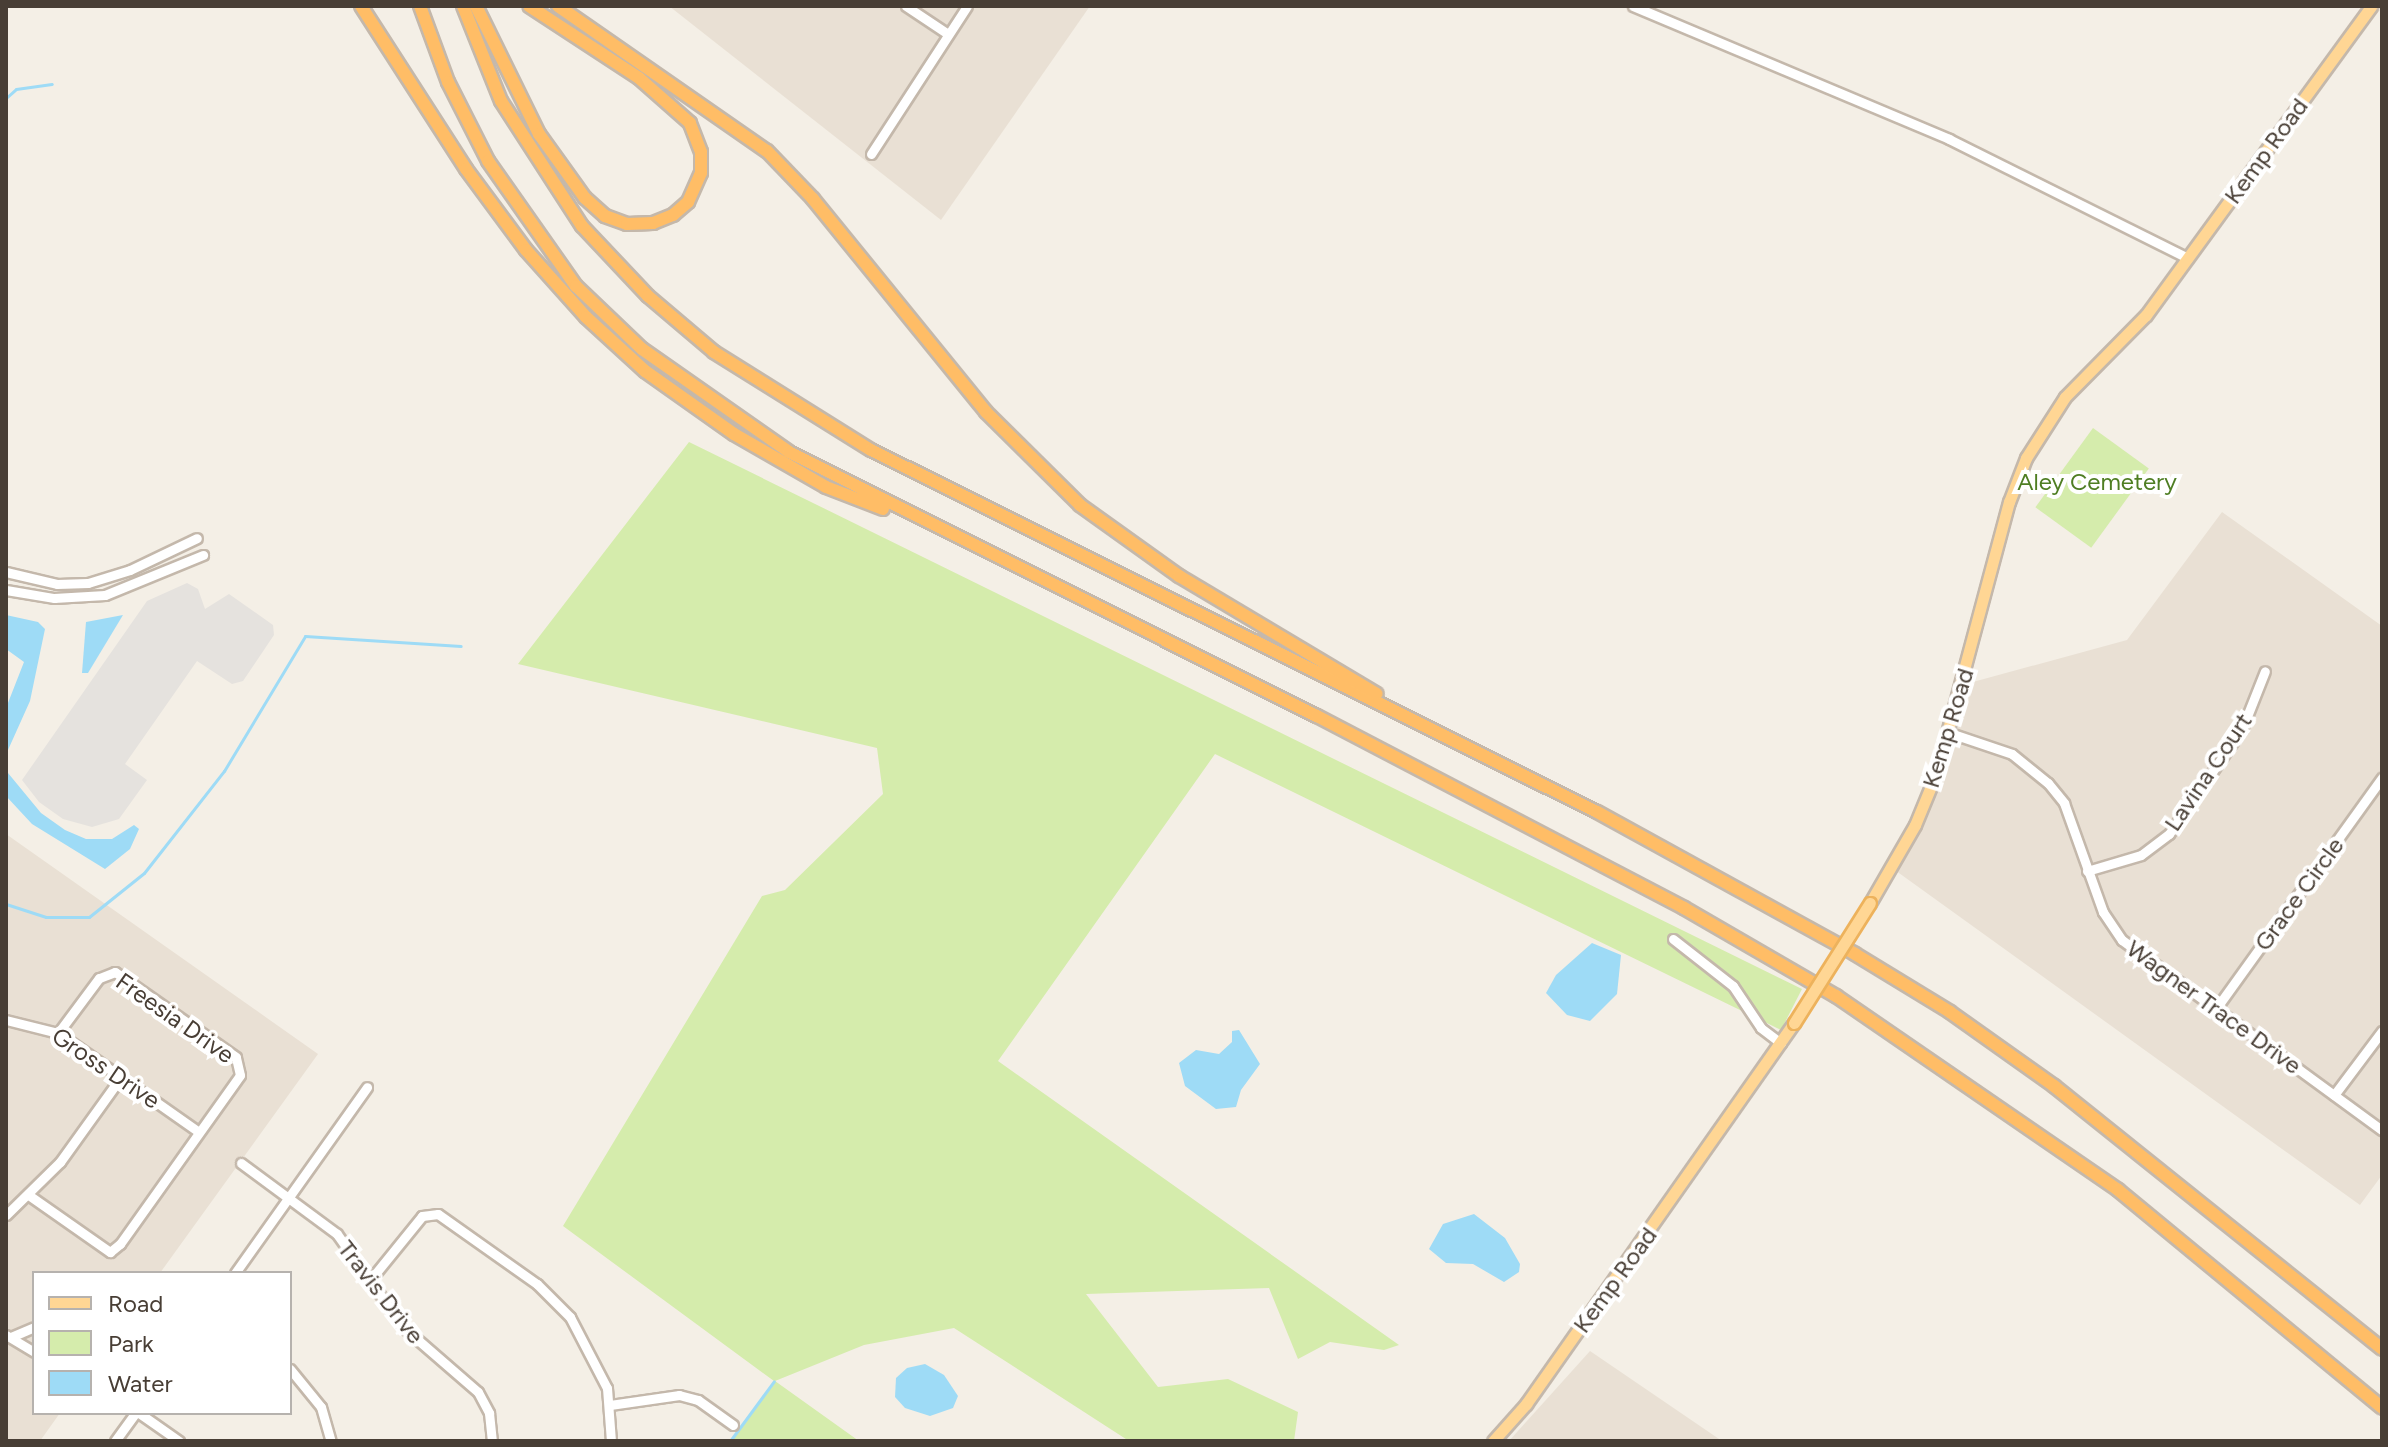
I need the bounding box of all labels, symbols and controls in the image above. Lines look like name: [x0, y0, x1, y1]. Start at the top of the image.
street label: Kemp Road: [2218, 93, 2314, 209]
park label: Aley Cemetery: [2017, 468, 2177, 496]
street label: Kemp Road: [1916, 665, 1980, 791]
street label: Lavina Court: [2158, 708, 2258, 836]
street label: Grace Circle: [2248, 832, 2350, 956]
street label: Wagner Trace Drive: [2121, 934, 2307, 1080]
street label: Freesia Drive: [110, 967, 240, 1069]
street label: Gross Drive: [47, 1021, 165, 1115]
street label: Kemp Road: [1567, 1222, 1663, 1338]
street label: Travis Drive: [332, 1235, 430, 1349]
legend: [32, 1271, 292, 1415]
text: Road: [108, 1289, 163, 1318]
text: Park: [108, 1329, 154, 1358]
text: Water: [108, 1369, 173, 1398]

